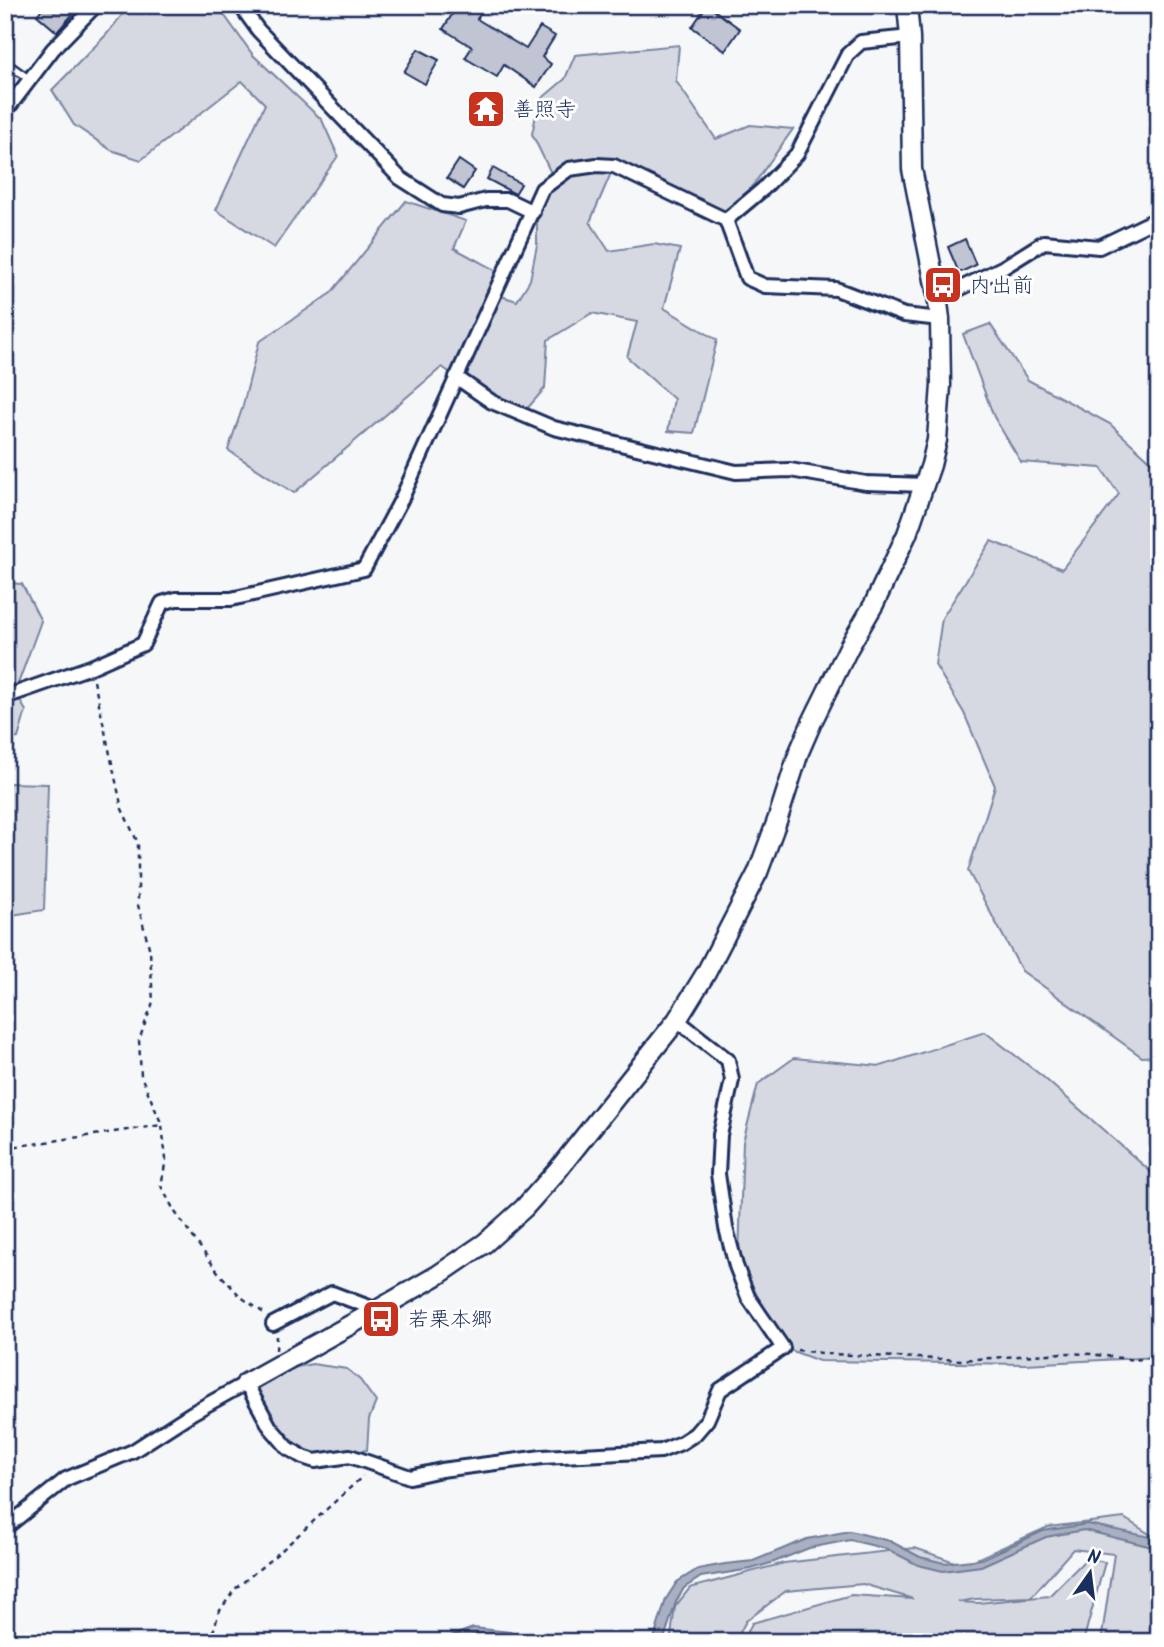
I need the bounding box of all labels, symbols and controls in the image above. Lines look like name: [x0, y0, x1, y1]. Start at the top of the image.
temple icon: 善照寺: [465, 88, 507, 130]
place label: 善照寺: [513, 94, 576, 127]
bus stop icon: 内出前: [922, 264, 964, 306]
place label: 内出前: [970, 270, 1033, 303]
bus stop icon: 若栗本郷: [360, 1298, 402, 1340]
place label: 若栗本郷: [408, 1304, 492, 1337]
north arrow: [1056, 1538, 1126, 1608]
text: N: [1084, 1542, 1103, 1574]

